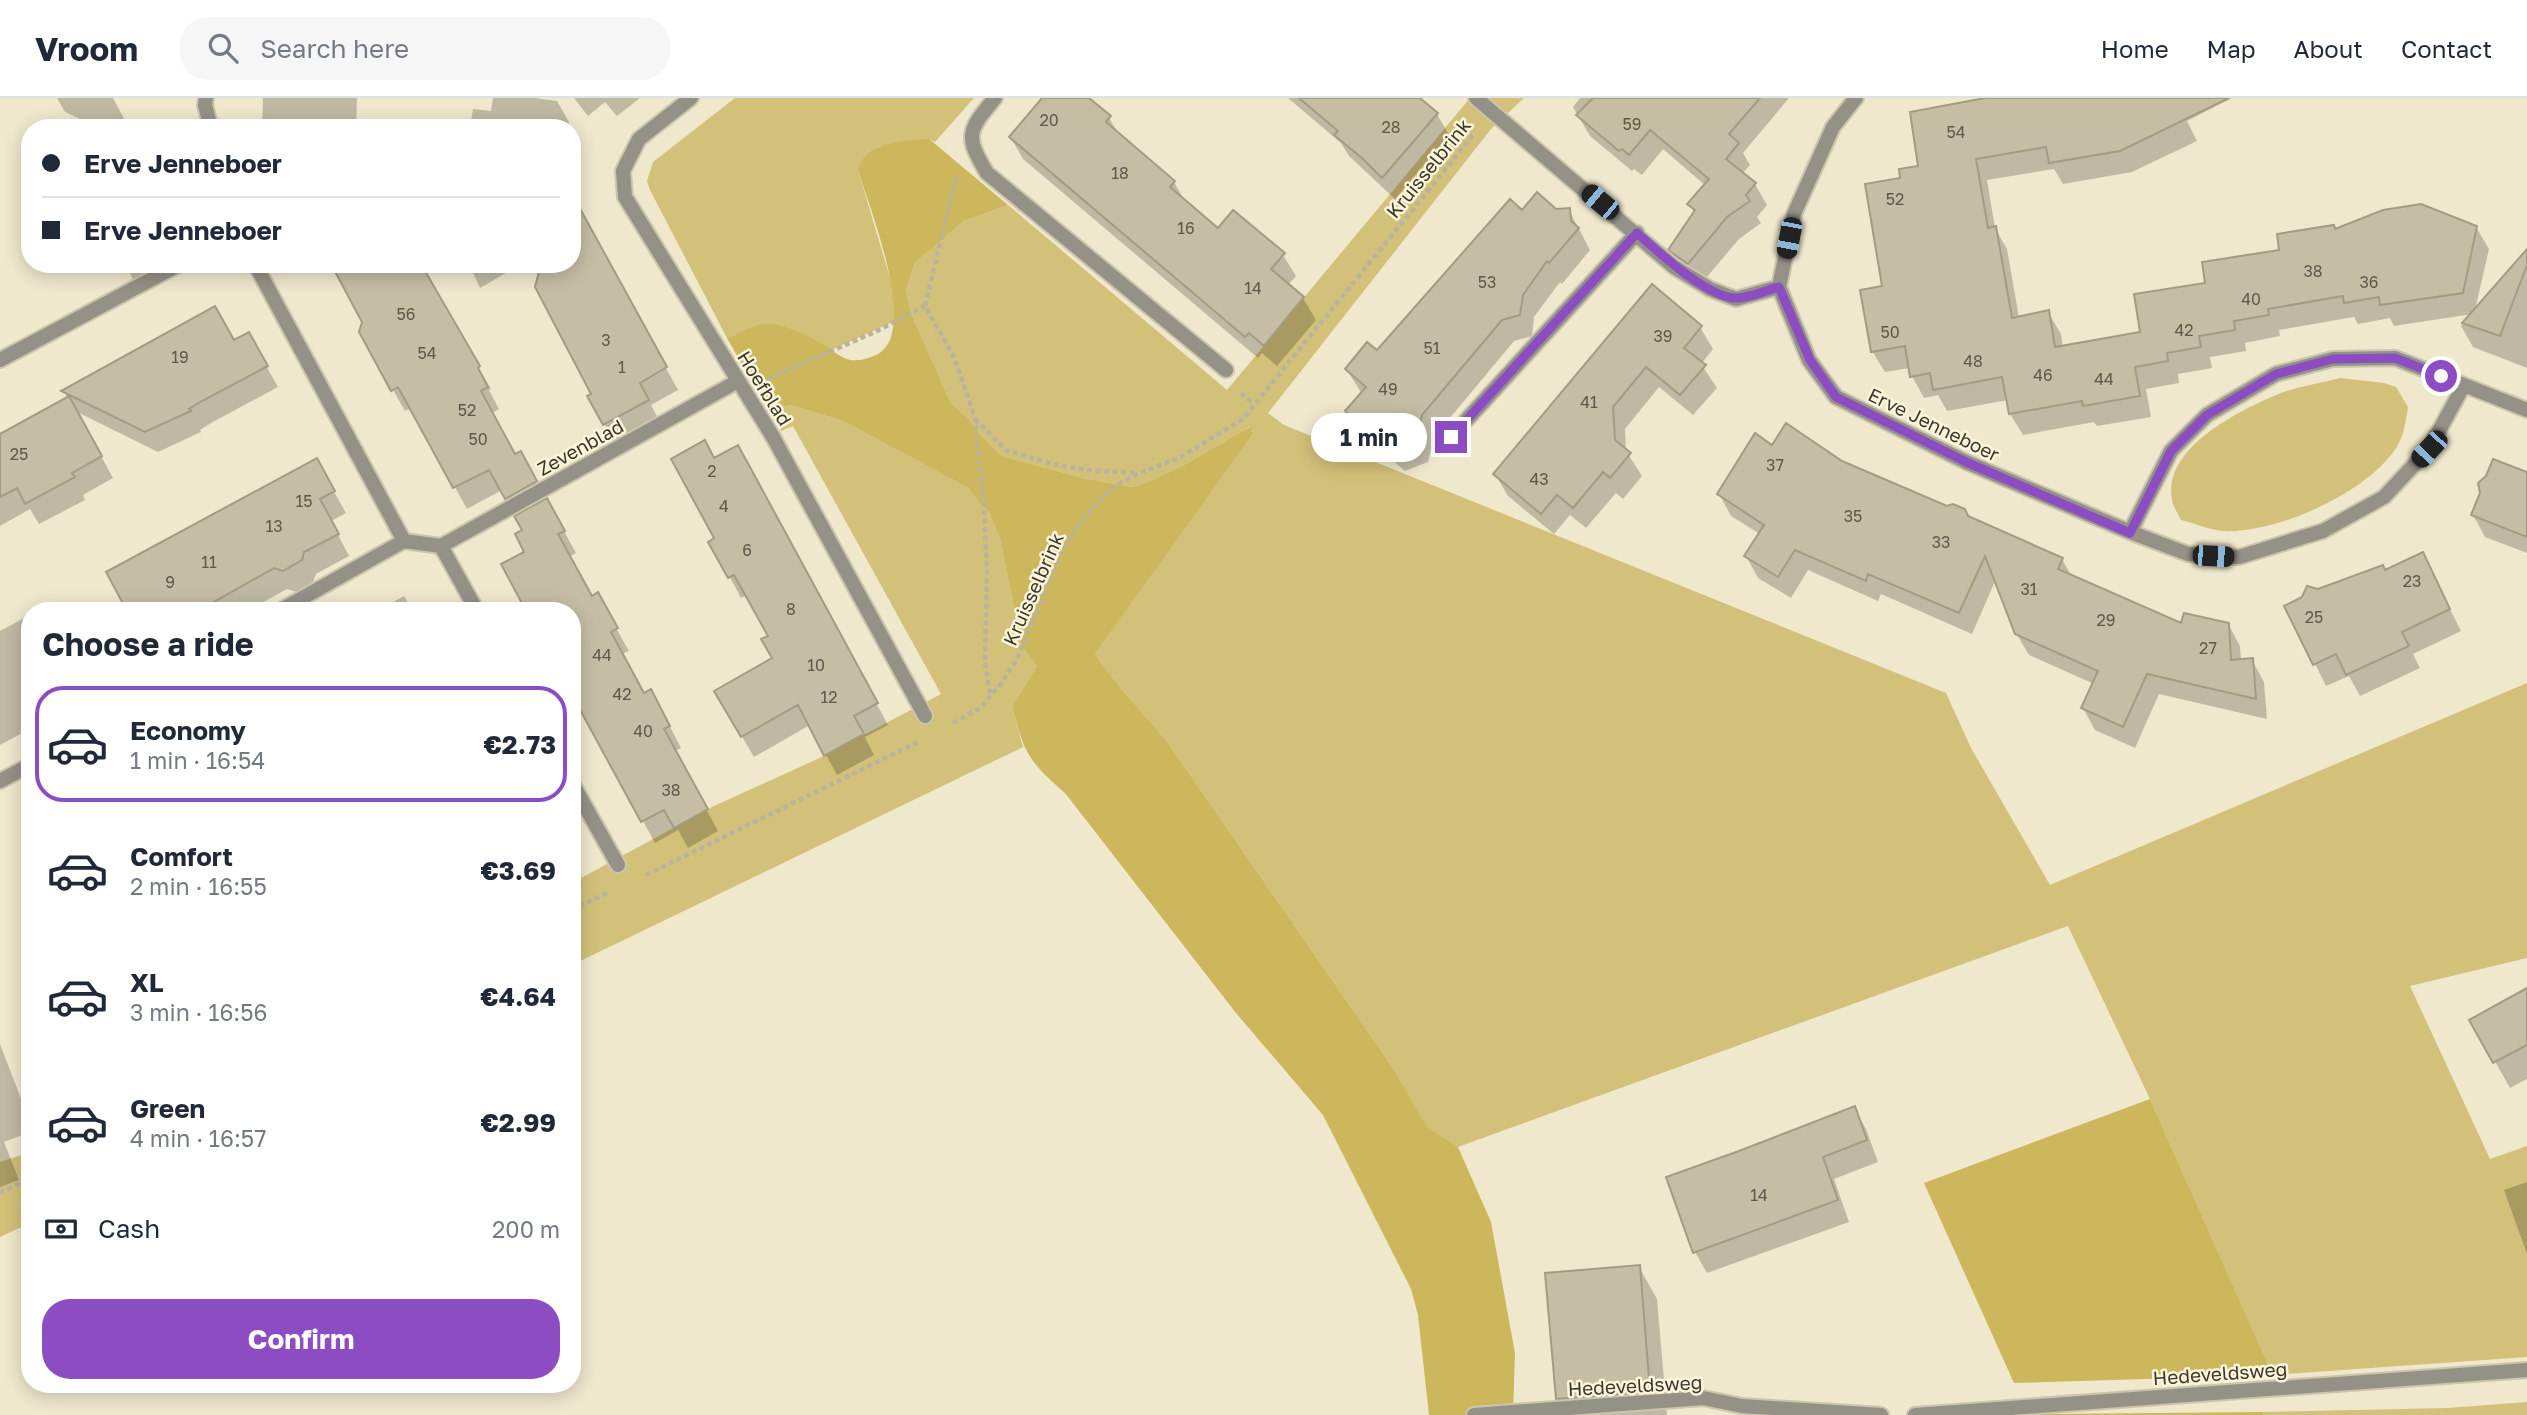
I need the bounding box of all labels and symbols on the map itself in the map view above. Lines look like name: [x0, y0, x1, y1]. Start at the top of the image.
house number: 20: [1039, 110, 1059, 130]
street label: Kruisselbrink: [1381, 114, 1475, 222]
house number: 59: [1623, 114, 1641, 134]
house number: 28: [1381, 117, 1401, 137]
house number: 54: [1946, 122, 1966, 142]
house number: 18: [1111, 163, 1129, 183]
car: [1578, 180, 1623, 224]
house number: 52: [1886, 189, 1904, 209]
car: [1775, 215, 1804, 261]
house number: 16: [1177, 218, 1195, 238]
house number: 38: [2303, 261, 2323, 281]
house number: 53: [1478, 272, 1496, 292]
house number: 36: [2359, 272, 2379, 292]
house number: 14: [1244, 278, 1262, 298]
house number: 40: [2241, 289, 2261, 309]
house number: 56: [397, 304, 415, 324]
house number: 42: [2174, 320, 2194, 340]
house number: 50: [1880, 322, 1900, 342]
house number: 39: [1653, 326, 1673, 346]
house number: 3: [601, 330, 611, 350]
house number: 51: [1423, 338, 1441, 358]
house number: 54: [417, 343, 437, 363]
street label: Hoefblad: [733, 346, 797, 430]
house number: 19: [171, 347, 189, 367]
house number: 48: [1963, 351, 1983, 371]
house number: 1: [618, 357, 626, 377]
route start: [2425, 360, 2457, 392]
house number: 46: [2033, 365, 2053, 385]
house number: 44: [2094, 369, 2114, 389]
house number: 49: [1378, 379, 1398, 399]
street label: Erve Jenneboer: [1865, 382, 2004, 466]
house number: 41: [1580, 392, 1598, 412]
house number: 52: [458, 400, 476, 420]
callout: 1 min: [1311, 412, 1426, 462]
street label: Zevenblad: [533, 414, 627, 480]
route end: [1435, 421, 1467, 453]
car: [2407, 426, 2452, 472]
house number: 50: [468, 429, 488, 449]
house number: 25: [10, 444, 28, 464]
house number: 37: [1766, 455, 1784, 475]
house number: 2: [707, 461, 717, 481]
house number: 43: [1529, 469, 1549, 489]
house number: 15: [295, 491, 313, 511]
house number: 4: [719, 496, 729, 516]
house number: 35: [1844, 506, 1862, 526]
house number: 13: [265, 516, 283, 536]
street label: Kruisselbrink: [998, 529, 1068, 649]
house number: 33: [1932, 532, 1950, 552]
house number: 6: [742, 540, 752, 560]
car: [2192, 544, 2235, 568]
house number: 11: [201, 552, 217, 572]
house number: 23: [2403, 571, 2421, 591]
house number: 9: [165, 572, 175, 592]
house number: 31: [2020, 579, 2038, 599]
house number: 8: [786, 599, 796, 619]
house number: 25: [2305, 607, 2323, 627]
house number: 29: [2097, 610, 2115, 630]
house number: 27: [2199, 638, 2217, 658]
house number: 44: [592, 645, 612, 665]
house number: 10: [807, 655, 825, 675]
house number: 42: [612, 684, 632, 704]
house number: 12: [820, 687, 838, 707]
house number: 40: [633, 721, 653, 741]
house number: 38: [661, 780, 681, 800]
house number: 14: [1750, 1185, 1768, 1205]
street label: Hedeveldsweg: [2152, 1357, 2288, 1389]
street label: Hedeveldsweg: [1567, 1370, 1703, 1400]

